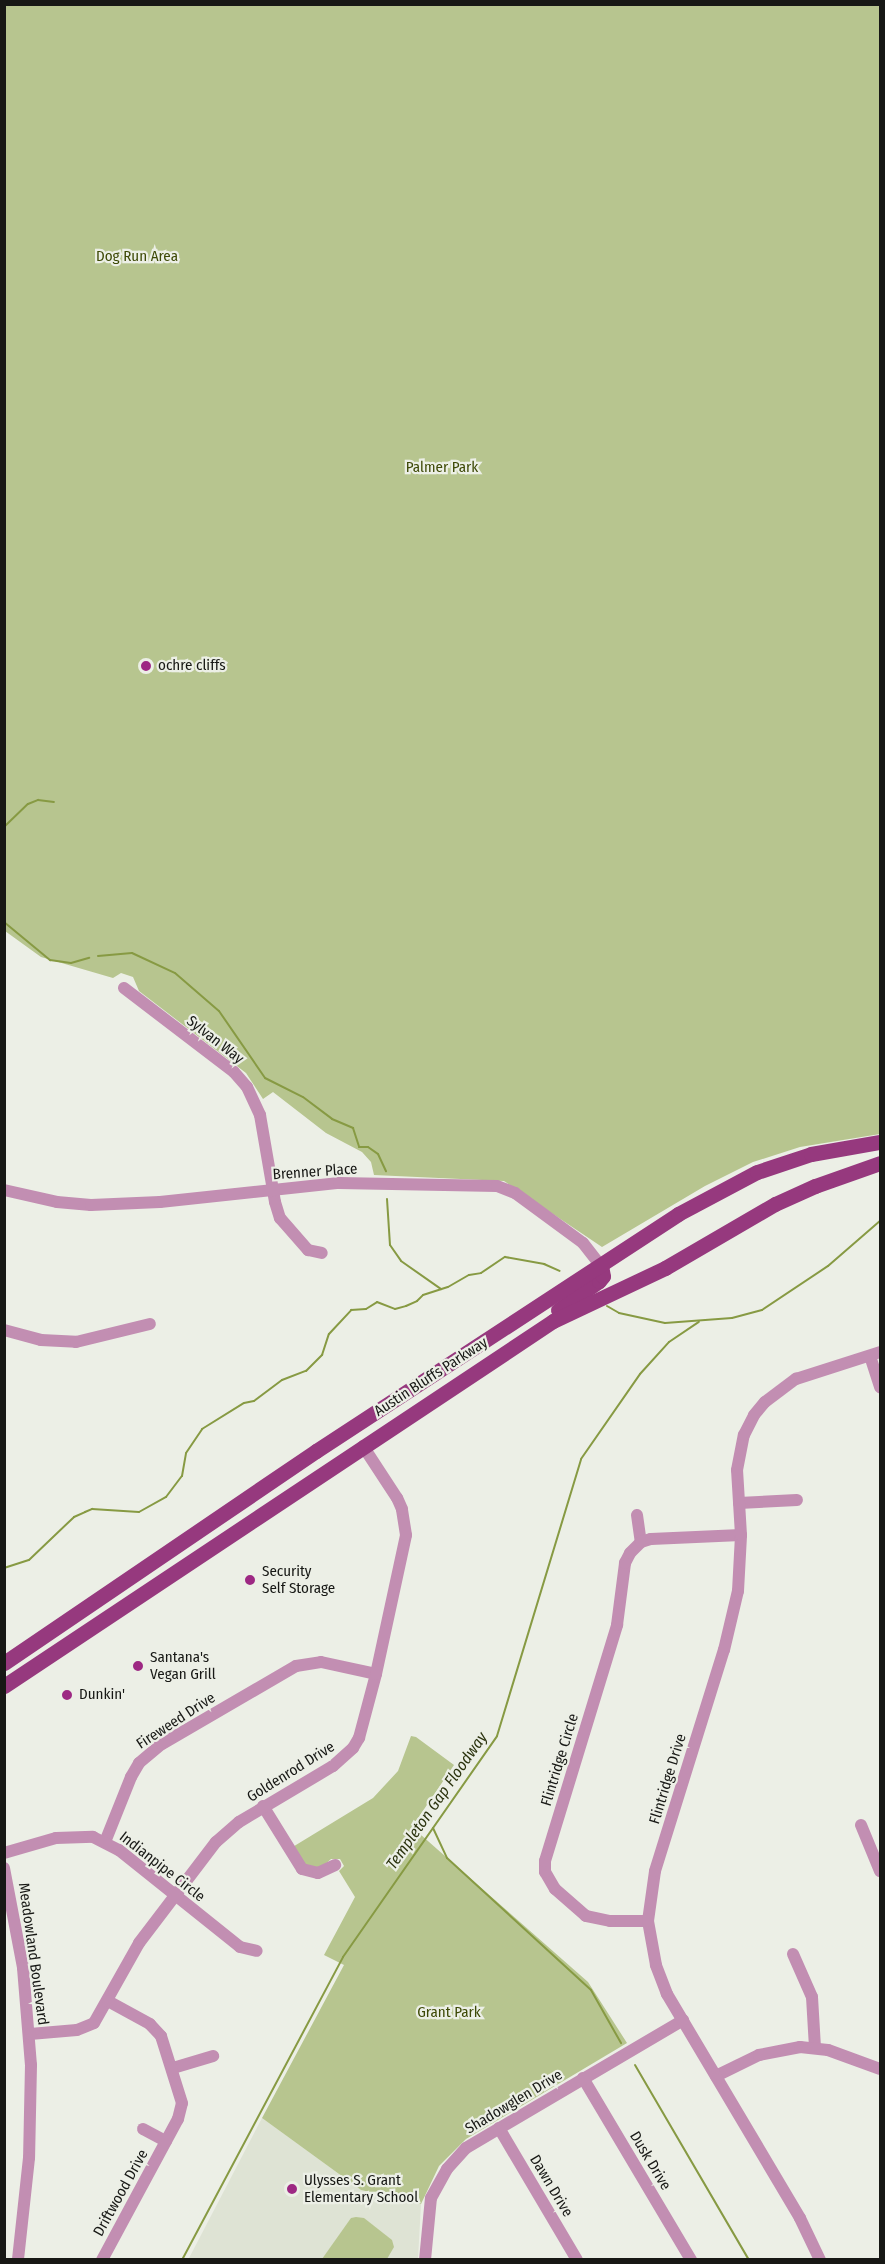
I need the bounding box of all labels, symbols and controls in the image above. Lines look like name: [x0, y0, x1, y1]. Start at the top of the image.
park label: Dog Run Area: [96, 248, 178, 266]
park label: Palmer Park: [406, 459, 478, 477]
place label: ochre cliffs: [158, 657, 226, 675]
marker: ochre cliffs: [139, 659, 153, 673]
street label: Sylvan Way: [183, 1012, 247, 1068]
street label: Brenner Place: [272, 1160, 358, 1184]
street label: Austin Bluffs Parkway: [371, 1334, 491, 1420]
place label: Security Self Storage: [262, 1562, 335, 1597]
marker: Security Self Storage: [243, 1573, 257, 1587]
place label: Santana's Vegan Grill: [150, 1648, 216, 1683]
marker: Santana's Vegan Grill: [131, 1659, 145, 1673]
place label: Dunkin': [79, 1686, 125, 1704]
marker: Dunkin': [60, 1688, 74, 1702]
street label: Fireweed Drive: [133, 1689, 219, 1753]
street label: Flintridge Circle: [537, 1712, 583, 1808]
water label: Templeton Gap Floodway: [382, 1729, 492, 1873]
street label: Flintridge Drive: [646, 1732, 690, 1826]
street label: Goldenrod Drive: [244, 1738, 338, 1806]
street label: Indianpipe Circle: [116, 1828, 208, 1906]
street label: Meadowland Boulevard: [14, 1882, 52, 2026]
park label: Grant Park: [417, 2004, 481, 2022]
street label: Shadowglen Drive: [462, 2066, 566, 2138]
street label: Dusk Drive: [625, 2128, 675, 2194]
street label: Driftwood Drive: [90, 2147, 152, 2239]
street label: Dawn Drive: [526, 2152, 576, 2220]
place label: Ulysses S. Grant Elementary School: [304, 2171, 418, 2206]
marker: Ulysses S. Grant Elementary School: [285, 2182, 299, 2196]

